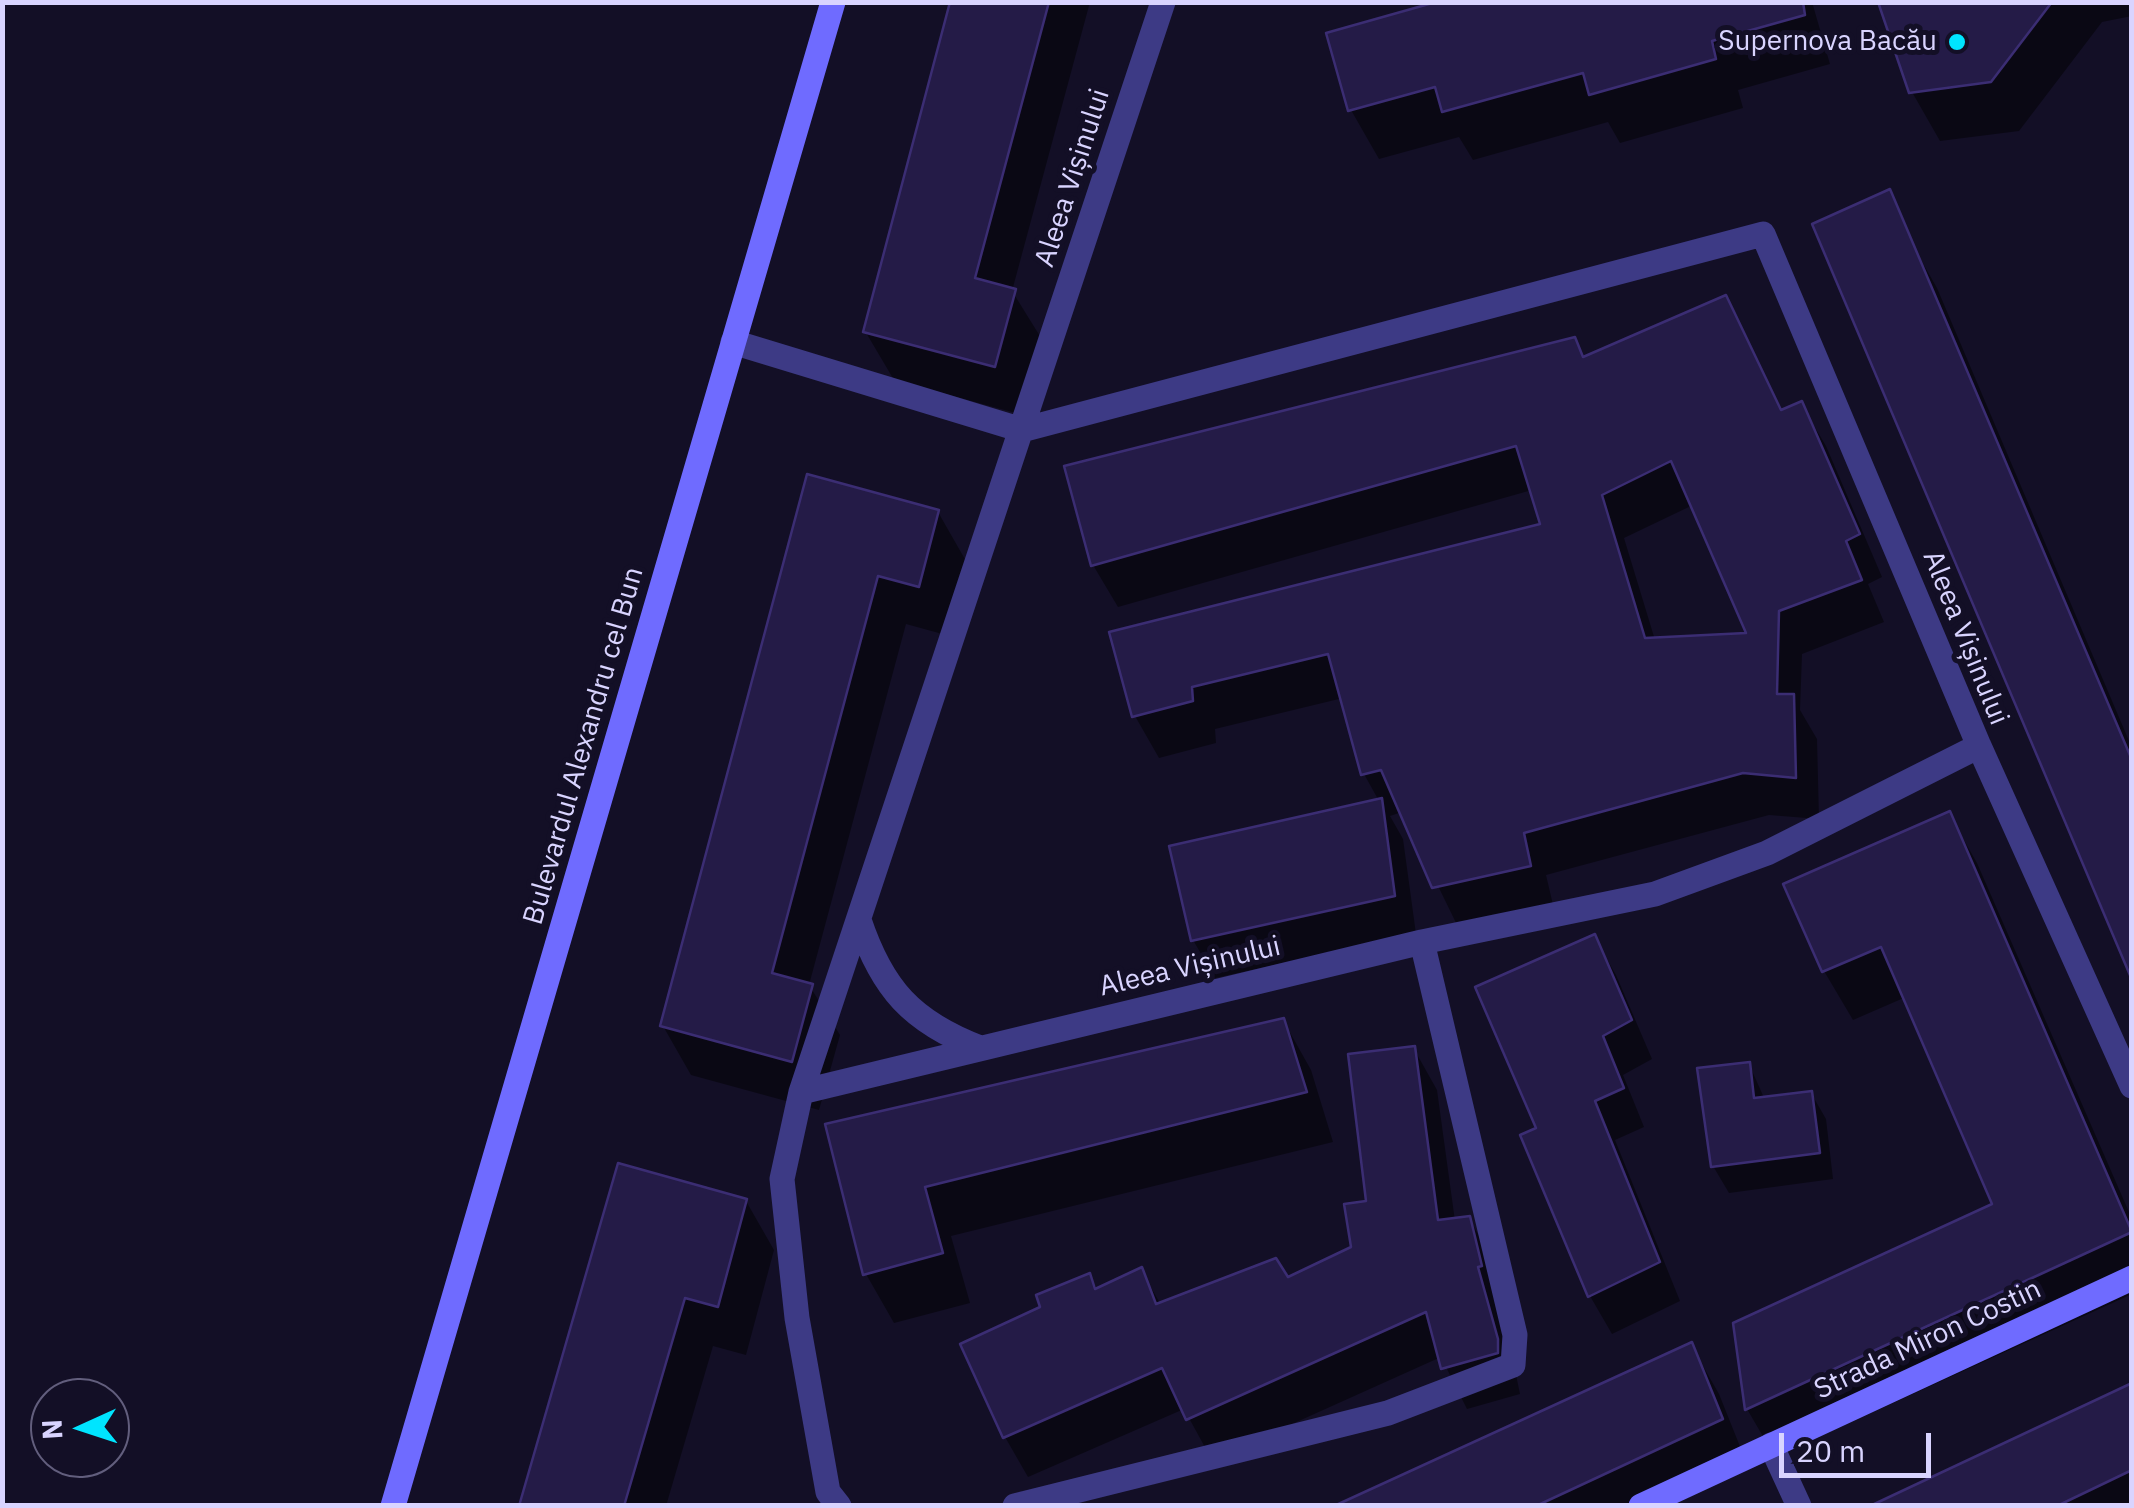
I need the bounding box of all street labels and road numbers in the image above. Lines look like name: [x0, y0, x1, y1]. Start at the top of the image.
street label: Aleea Vișinului: [1028, 85, 1118, 271]
street label: Aleea Vișinului: [1915, 546, 2015, 730]
street label: Bulevardul Alexandru cel Bun: [517, 563, 651, 929]
street label: Aleea Vișinului: [1096, 930, 1284, 1004]
street label: Strada Miron Costin: [1809, 1273, 2047, 1407]

